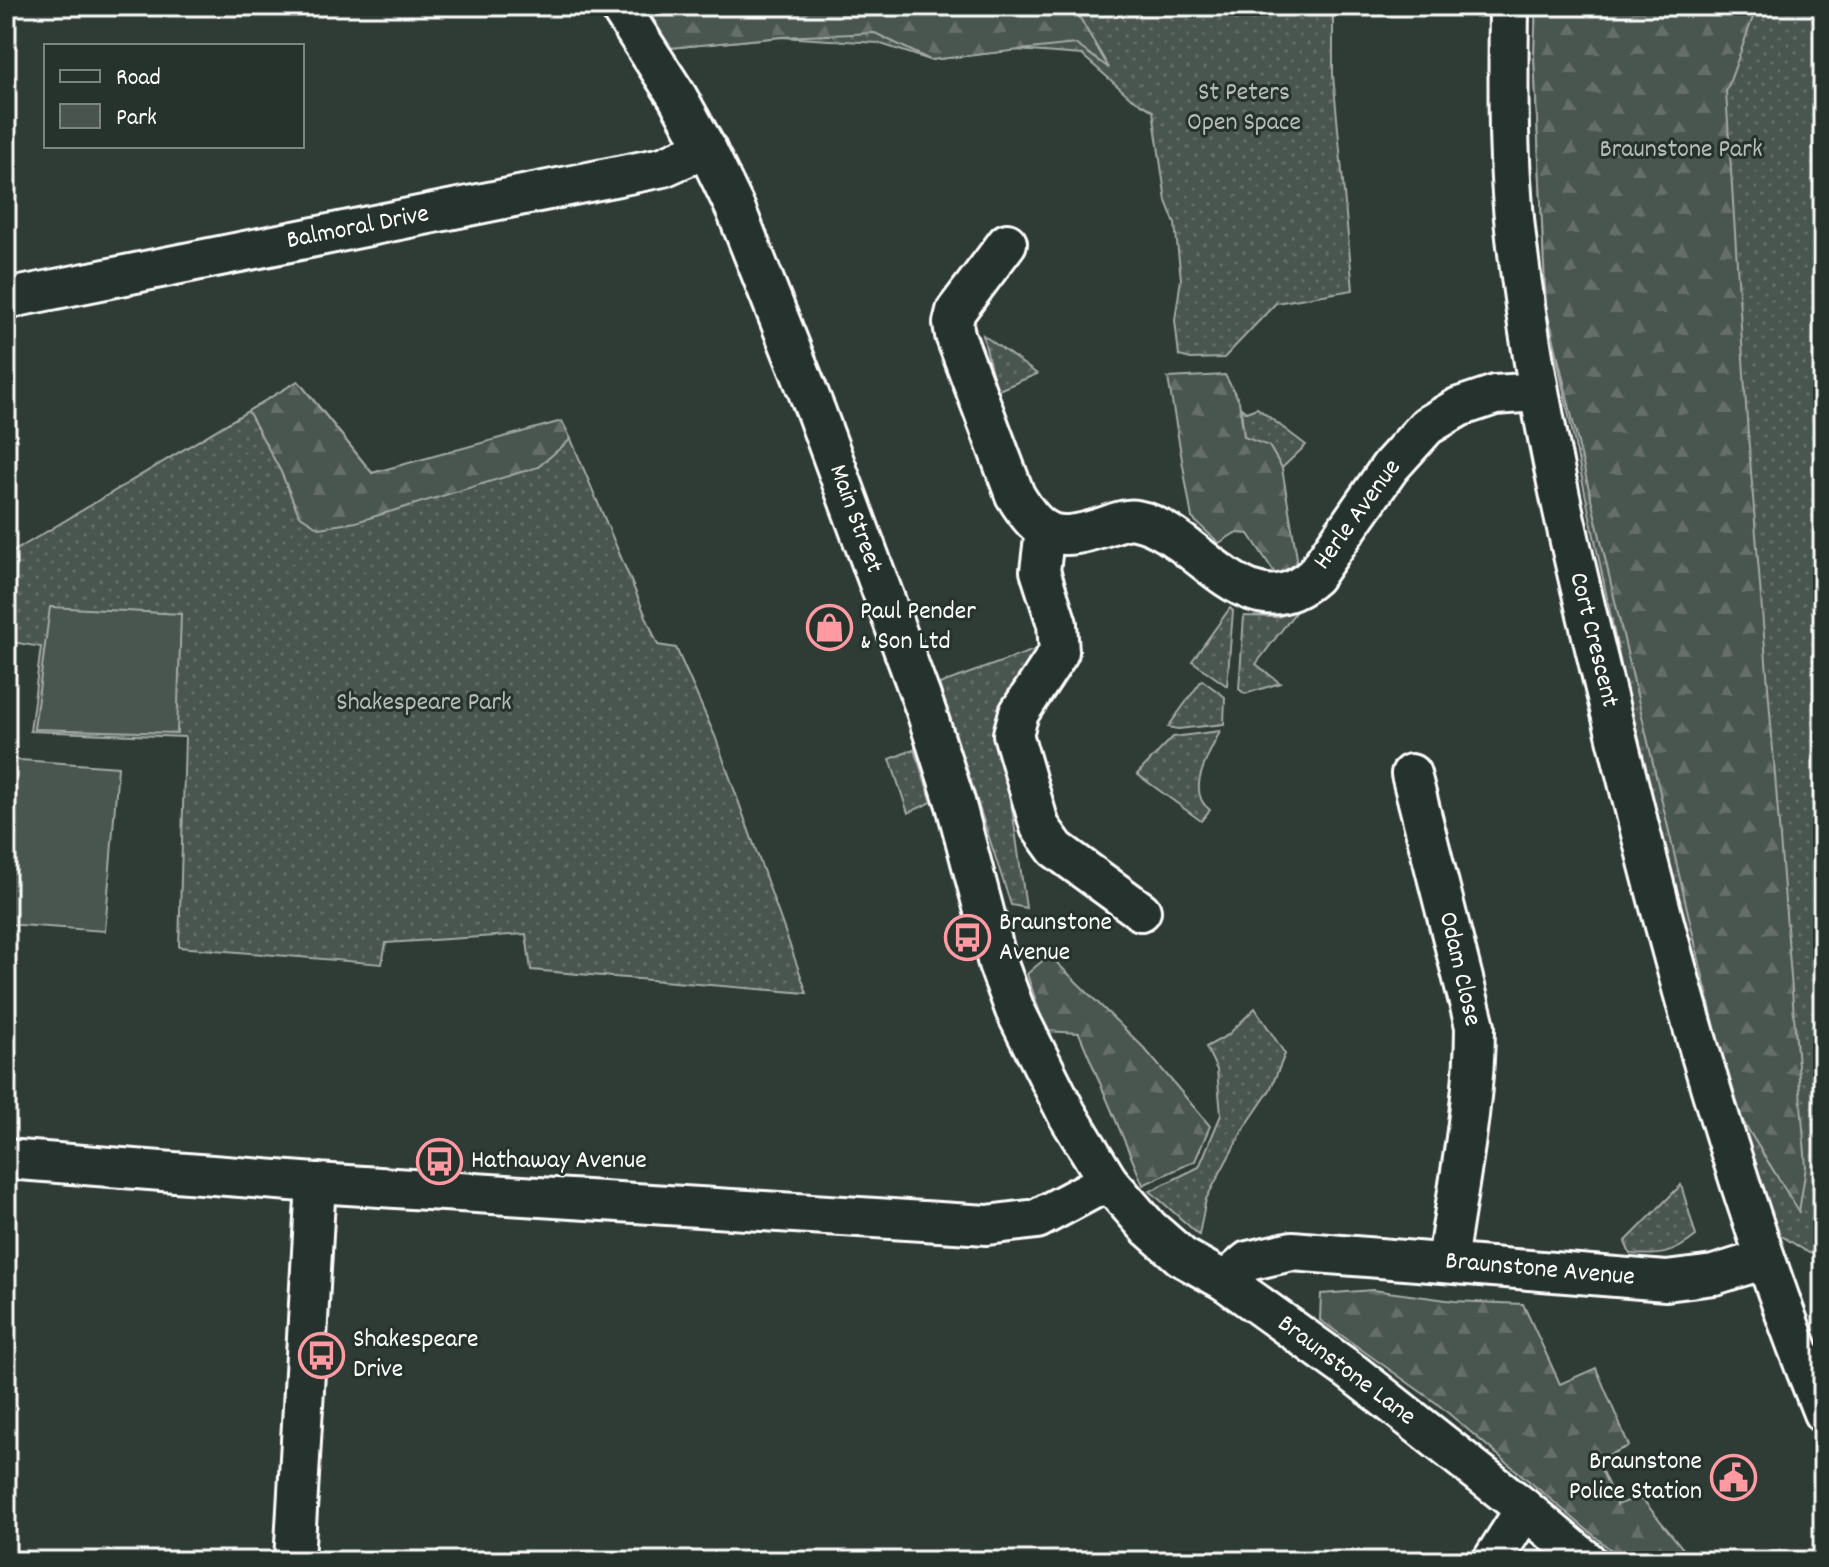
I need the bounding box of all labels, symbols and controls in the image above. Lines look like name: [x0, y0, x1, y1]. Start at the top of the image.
legend: [44, 44, 304, 148]
text: Road: [116, 62, 161, 96]
park label: St Peters Open Space: [1187, 75, 1301, 142]
text: Park: [116, 102, 157, 136]
park label: Braunstone Park: [1599, 132, 1763, 169]
street label: Balmoral Drive: [284, 196, 432, 260]
street label: Herle Avenue: [1305, 452, 1411, 578]
street label: Main Street: [818, 459, 892, 579]
street label: Cort Crescent: [1558, 569, 1628, 712]
place label: Paul Pender & Son Ltd: [860, 594, 976, 661]
shop icon: Paul Pender & Son Ltd: [805, 603, 853, 651]
park label: Shakespeare Park: [336, 685, 512, 722]
place label: Braunstone Avenue: [999, 905, 1112, 972]
street label: Odam Close: [1428, 908, 1490, 1030]
bus stop icon: Braunstone Avenue: [944, 914, 992, 962]
bus stop icon: Hathaway Avenue: [416, 1137, 464, 1185]
place label: Hathaway Avenue: [471, 1143, 647, 1180]
street label: Braunstone Avenue: [1444, 1243, 1636, 1297]
street label: Braunstone Lane: [1269, 1307, 1423, 1435]
place label: Shakespeare Drive: [353, 1322, 478, 1389]
bus stop icon: Shakespeare Drive: [298, 1331, 346, 1379]
place label: Braunstone Police Station: [1569, 1444, 1702, 1511]
public building icon: Braunstone Police Station: [1709, 1453, 1757, 1501]

